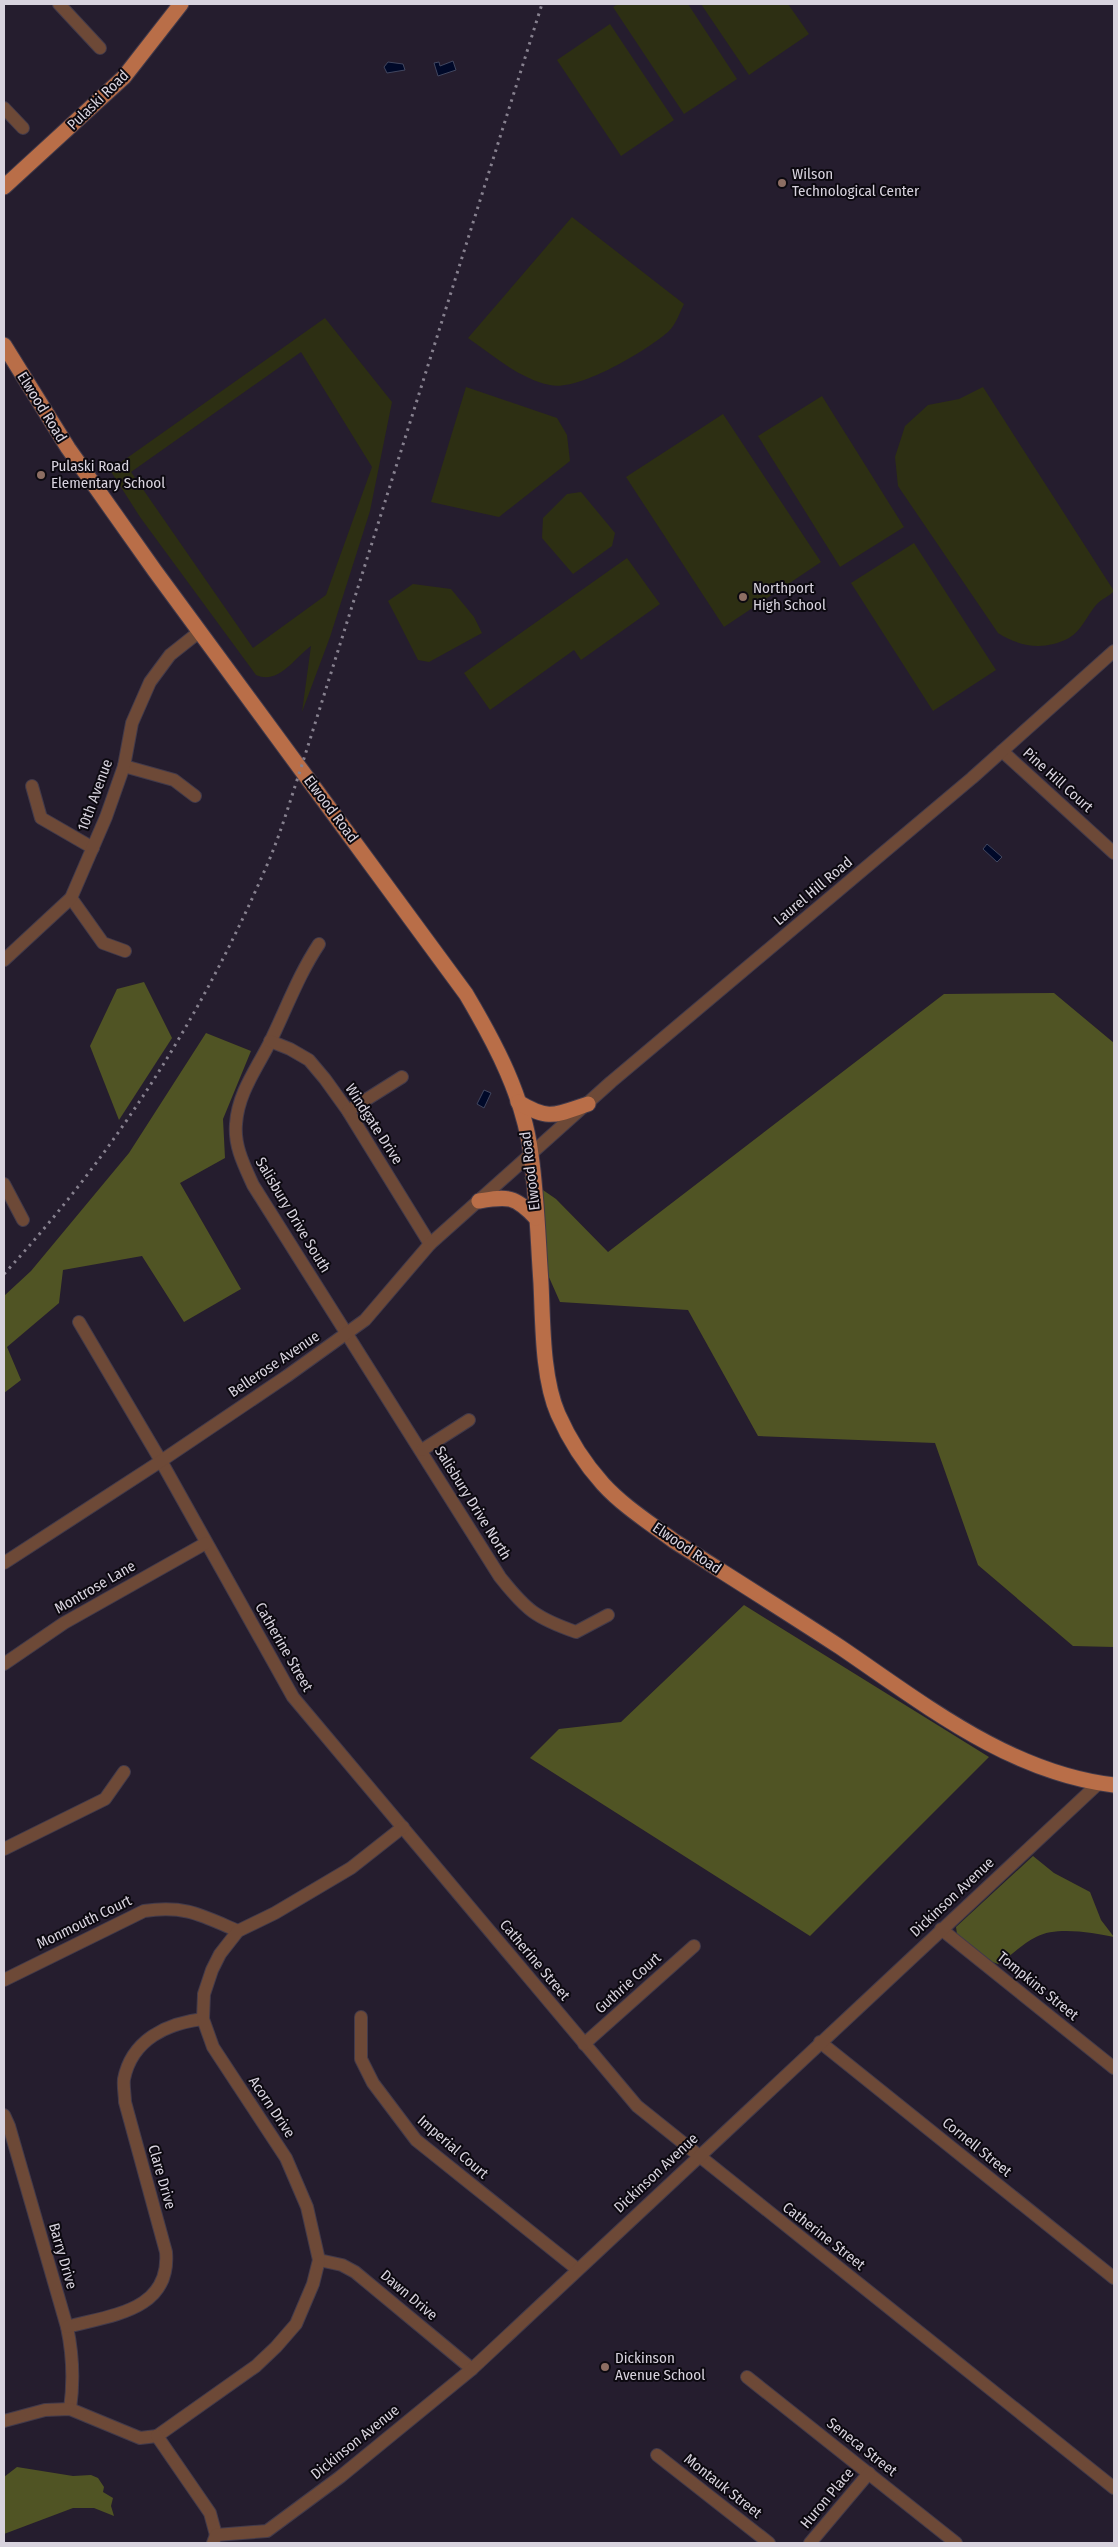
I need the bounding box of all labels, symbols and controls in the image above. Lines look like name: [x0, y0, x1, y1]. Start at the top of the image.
street label: Pulaski Road: [64, 66, 132, 134]
place label: Wilson Technological Center: [792, 165, 920, 200]
marker: Wilson Technological Center: [776, 177, 788, 189]
street label: Elwood Road: [13, 369, 71, 445]
place label: Pulaski Road Elementary School: [51, 457, 165, 492]
marker: Pulaski Road Elementary School: [35, 469, 47, 481]
place label: Northport High School: [753, 579, 826, 614]
marker: Northport High School: [737, 591, 749, 603]
street label: Pine Hill Court: [1019, 744, 1097, 816]
street label: 10th Avenue: [74, 757, 116, 833]
street label: Elwood Road: [300, 772, 362, 846]
street label: Laurel Hill Road: [770, 853, 856, 929]
street label: Windgate Drive: [341, 1080, 407, 1168]
street label: Elwood Road: [516, 1131, 544, 1211]
street label: Salisbury Drive South: [251, 1154, 335, 1276]
street label: Bellerose Avenue: [225, 1327, 323, 1401]
street label: Salisbury Drive North: [431, 1443, 515, 1563]
street label: Elwood Road: [649, 1518, 725, 1578]
street label: Montrose Lane: [51, 1557, 139, 1617]
street label: Catherine Street: [251, 1599, 317, 1695]
street label: Dickinson Avenue: [906, 1853, 998, 1941]
street label: Monmouth Court: [34, 1891, 134, 1953]
street label: Catherine Street: [496, 1916, 574, 2004]
street label: Tompkins Street: [994, 1948, 1082, 2024]
street label: Guthrie Court: [591, 1949, 665, 2017]
street label: Acorn Drive: [245, 2073, 299, 2141]
street label: Imperial Court: [414, 2111, 492, 2183]
street label: Cornell Street: [939, 2114, 1015, 2181]
street label: Dickinson Avenue: [610, 2129, 702, 2217]
street label: Clare Drive: [144, 2143, 180, 2211]
street label: Catherine Street: [779, 2198, 869, 2274]
street label: Barry Drive: [45, 2221, 81, 2291]
street label: Dawn Drive: [377, 2266, 441, 2324]
place label: Dickinson Avenue School: [615, 2349, 705, 2384]
marker: Dickinson Avenue School: [599, 2361, 611, 2373]
street label: Dickinson Avenue: [307, 2401, 403, 2483]
street label: Seneca Street: [823, 2414, 901, 2480]
street label: Montauk Street: [680, 2450, 766, 2522]
street label: Huron Place: [796, 2464, 858, 2532]

